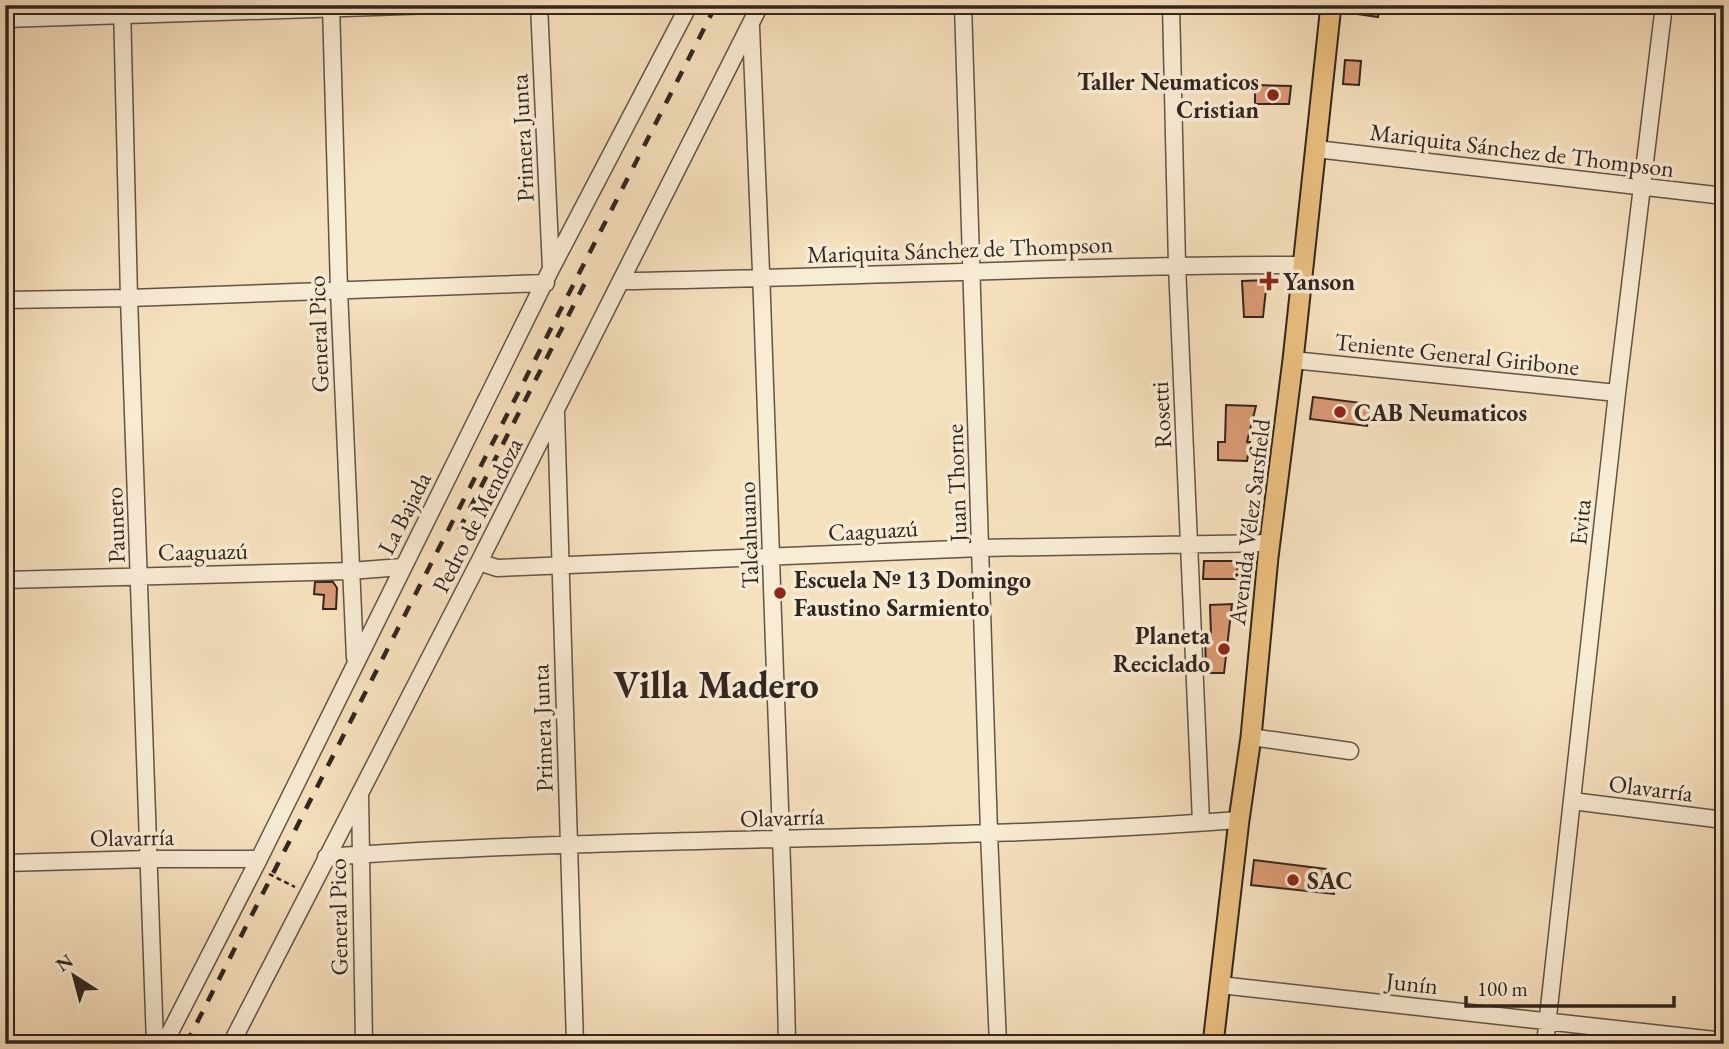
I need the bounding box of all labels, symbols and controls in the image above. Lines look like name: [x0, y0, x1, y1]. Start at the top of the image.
place label: Taller Neumaticos Cristian: [1077, 66, 1259, 125]
street label: Primera Junta: [503, 73, 541, 203]
marker: Taller Neumaticos Cristian: [1265, 87, 1281, 103]
street label: Mariquita Sánchez de Thompson: [1368, 116, 1676, 184]
street label: Mariquita Sánchez de Thompson: [806, 228, 1114, 270]
place label: Yanson: [1283, 266, 1355, 297]
marker: Yanson: [1261, 273, 1277, 289]
street label: General Pico: [300, 275, 336, 393]
street label: Teniente General Giribone: [1333, 326, 1581, 382]
street label: Rosetti: [1144, 381, 1178, 449]
place label: CAB Neumaticos: [1354, 397, 1527, 428]
marker: CAB Neumaticos: [1332, 404, 1348, 420]
street label: Avenida Vélez Sarsfield: [1221, 416, 1277, 628]
street label: Juan Thorne: [938, 423, 974, 545]
street label: Pedro de Mendoza: [425, 432, 530, 598]
street label: La Bajada: [370, 466, 438, 559]
street label: Talcahuano: [731, 481, 765, 589]
street label: Paunero: [98, 486, 132, 564]
street label: Evita: [1562, 497, 1598, 547]
street label: Caaguazú: [827, 512, 919, 548]
street label: Caaguazú: [158, 535, 249, 567]
place label: Escuela Nº 13 Domingo Faustino Sarmiento: [794, 564, 1031, 623]
marker: Escuela Nº 13 Domingo Faustino Sarmiento: [772, 585, 788, 601]
place label: Planeta Reciclado: [1113, 620, 1210, 679]
marker: Planeta Reciclado: [1216, 641, 1232, 657]
district label: Villa Madero: [613, 660, 819, 709]
street label: Primera Junta: [524, 663, 560, 793]
street label: Olavarría: [1607, 767, 1695, 809]
street label: Olavarría: [739, 800, 825, 834]
street label: Olavarría: [90, 821, 175, 853]
street label: General Pico: [321, 858, 355, 976]
place label: SAC: [1307, 865, 1353, 896]
marker: SAC: [1285, 872, 1301, 888]
north arrow: [38, 940, 108, 1010]
text: N: [51, 948, 78, 977]
street label: Junín: [1383, 965, 1440, 1001]
scale bar: [1466, 965, 1675, 1009]
text: 100 m: [1477, 975, 1528, 1002]

